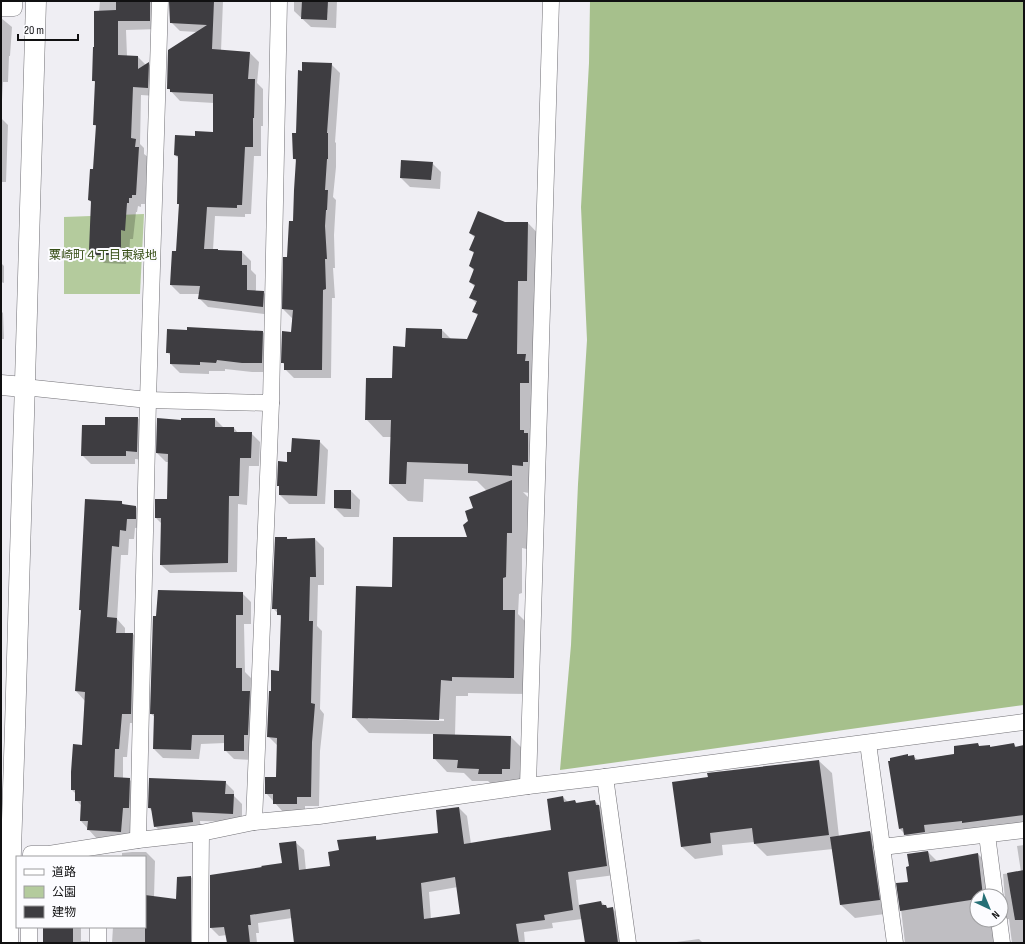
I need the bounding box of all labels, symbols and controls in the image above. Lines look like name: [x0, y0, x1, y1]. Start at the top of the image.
scale bar: [18, 16, 78, 42]
text: 20 m: [24, 23, 44, 38]
park label: 粟崎町４丁目東緑地: [49, 248, 157, 263]
legend: [16, 856, 146, 928]
text: 道路: [52, 865, 76, 880]
text: 公園: [52, 885, 76, 900]
north arrow: [969, 888, 1009, 928]
text: 建物: [52, 905, 76, 920]
text: N: [989, 908, 1002, 922]

